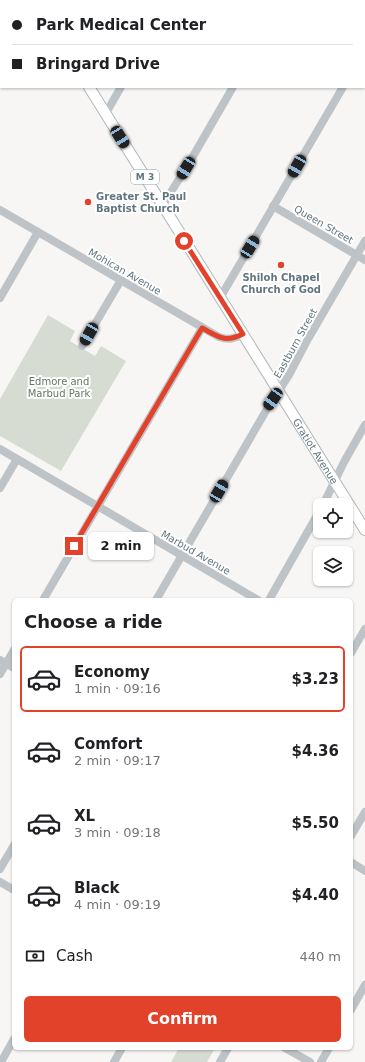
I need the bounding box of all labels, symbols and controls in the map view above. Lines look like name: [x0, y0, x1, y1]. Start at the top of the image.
text: Park Medical Center: [36, 16, 206, 34]
text: Bringard Drive: [36, 55, 160, 73]
car: [109, 124, 131, 150]
car: [286, 153, 308, 179]
car: [175, 155, 197, 181]
road number: M 3: [131, 170, 159, 184]
place label: Greater St. Paul Baptist Church: [96, 191, 186, 214]
marker: Greater St. Paul Baptist Church: [83, 197, 93, 207]
street label: Queen Street: [292, 203, 355, 246]
route start: [175, 232, 193, 250]
car: [239, 234, 261, 260]
street label: Mohican Avenue: [86, 246, 163, 297]
marker: Shiloh Chapel Church of God: [276, 260, 286, 270]
place label: Shiloh Chapel Church of God: [241, 272, 321, 295]
street label: Eastburn Street: [272, 306, 319, 380]
car: [78, 321, 100, 347]
park label: Edmore and Marbud Park: [28, 376, 91, 399]
car: [261, 386, 285, 412]
street label: Gratiot Avenue: [291, 417, 340, 486]
car: [208, 478, 230, 504]
map controls: [313, 498, 353, 586]
button: locate: [313, 498, 353, 538]
street label: Marbud Avenue: [159, 528, 232, 577]
callout: 2 min: [88, 532, 154, 560]
route end: [65, 537, 83, 555]
text: 2 min: [101, 538, 141, 553]
button: layers: [313, 546, 353, 586]
text: Choose a ride: [24, 611, 163, 632]
icon: car: [26, 661, 62, 697]
text: Economy: [74, 663, 150, 681]
text: $3.23: [292, 670, 339, 688]
text: 1 min · 09:16: [74, 681, 161, 696]
icon: car: [26, 733, 62, 769]
text: Comfort: [74, 735, 142, 753]
text: $4.36: [292, 742, 339, 760]
text: 2 min · 09:17: [74, 753, 161, 768]
icon: car: [26, 805, 62, 841]
text: XL: [74, 807, 95, 825]
text: $5.50: [292, 814, 339, 832]
text: 3 min · 09:18: [74, 825, 161, 840]
icon: car: [26, 877, 62, 913]
text: Black: [74, 879, 120, 897]
text: $4.40: [292, 886, 339, 904]
text: 4 min · 09:19: [74, 897, 161, 912]
icon: cash: [24, 945, 46, 967]
text: Cash: [56, 947, 93, 965]
text: 440 m: [299, 949, 341, 964]
button: Confirm: [24, 996, 341, 1042]

